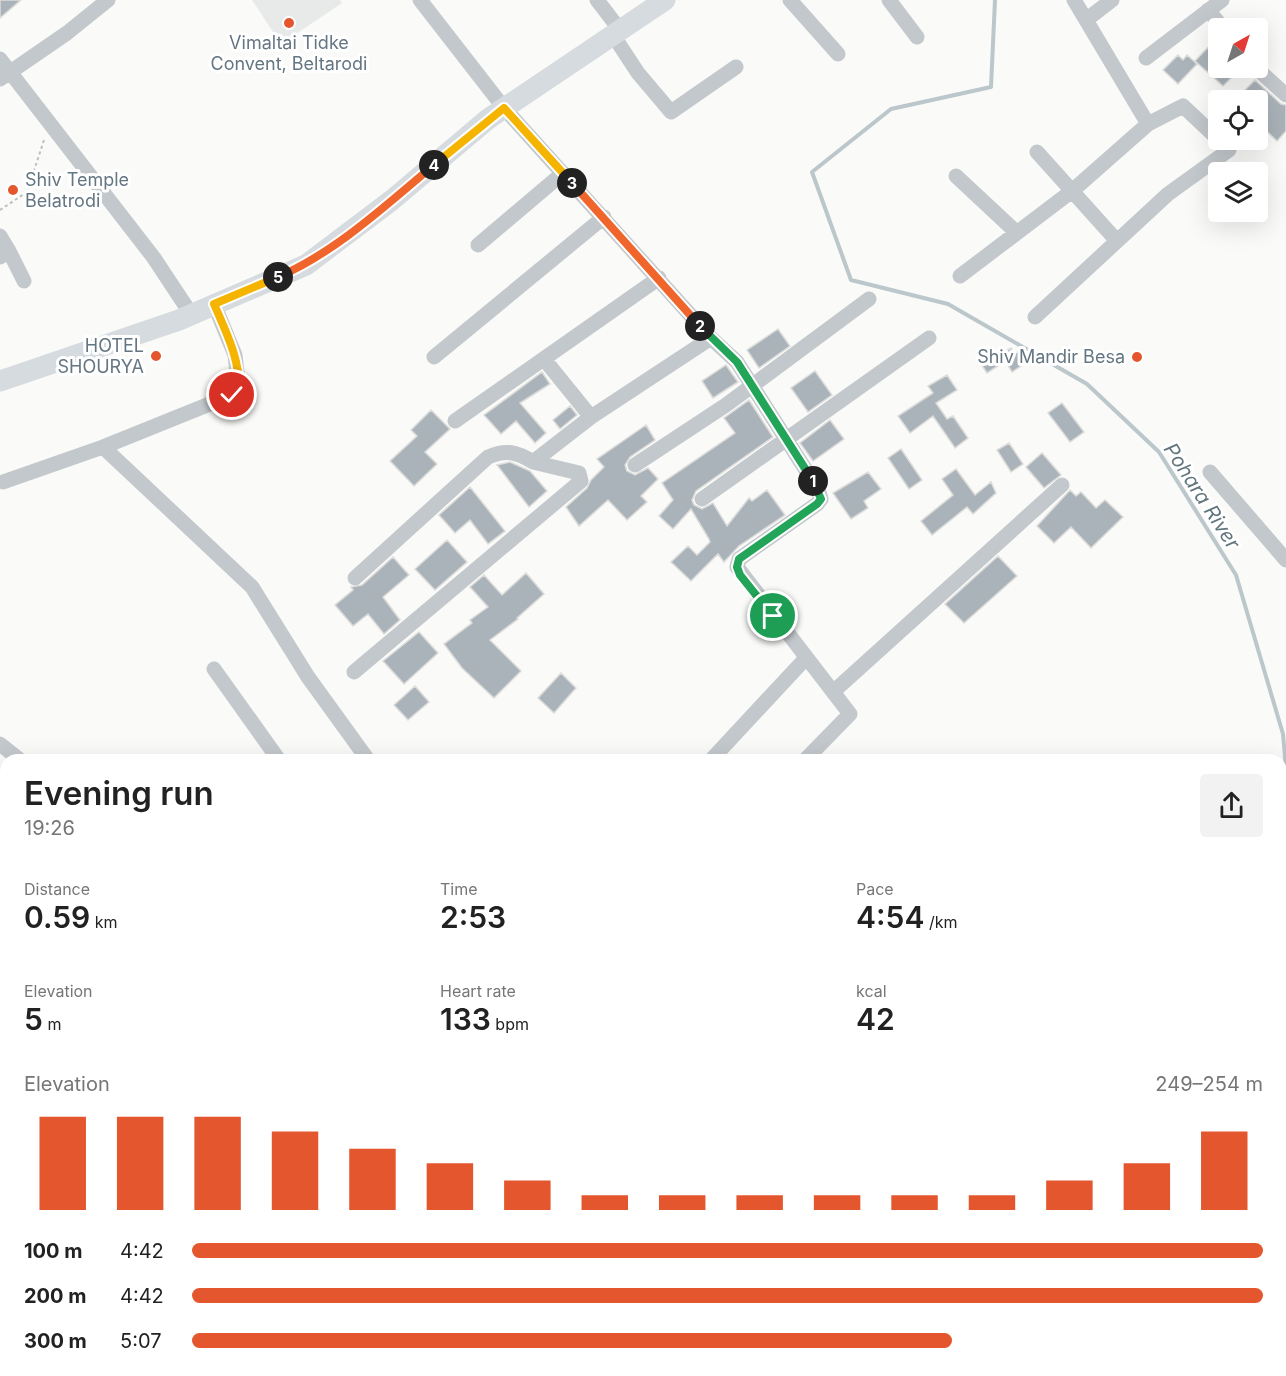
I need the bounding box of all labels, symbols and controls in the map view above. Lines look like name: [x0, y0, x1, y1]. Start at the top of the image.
marker: Vimaltai Tidke Convent, Beltarodi: [282, 16, 296, 30]
north arrow: [1208, 18, 1268, 78]
map controls: [1208, 18, 1268, 222]
place label: Vimaltai Tidke Convent, Beltarodi: [211, 32, 367, 74]
button: locate: [1208, 90, 1268, 150]
pin: 4: [419, 150, 449, 180]
text: 4: [429, 155, 439, 175]
button: layers: [1208, 162, 1268, 222]
pin: 3: [557, 168, 587, 198]
place label: Shiv Temple Belatrodi: [25, 169, 129, 211]
text: 3: [567, 173, 577, 193]
marker: Shiv Temple Belatrodi: [6, 183, 20, 197]
pin: 5: [263, 262, 293, 292]
text: 5: [273, 267, 283, 287]
pin: 2: [685, 311, 715, 341]
text: 2: [695, 316, 705, 336]
place label: HOTEL SHOURYA: [57, 335, 144, 377]
place label: Shiv Mandir Besa: [977, 346, 1125, 367]
marker: HOTEL SHOURYA: [149, 349, 163, 363]
marker: Shiv Mandir Besa: [1130, 350, 1144, 364]
pin: [206, 369, 257, 420]
icon: check: [215, 378, 248, 411]
water label: Pohara River: [1159, 439, 1245, 554]
pin: 1: [798, 466, 828, 496]
text: 1: [810, 471, 816, 491]
pin: [747, 590, 798, 641]
icon: arrive: [756, 599, 789, 632]
text: Evening run: [24, 773, 214, 813]
button: share: [1200, 774, 1263, 837]
text: 19:26: [24, 816, 75, 840]
text: Distance: [24, 879, 90, 899]
text: Time: [440, 879, 478, 899]
text: Pace: [856, 879, 894, 899]
text: 0.59: [24, 899, 90, 935]
text: 2:53: [440, 899, 506, 935]
text: 4:54: [856, 899, 924, 935]
text: km: [90, 912, 118, 932]
text: /km: [924, 912, 957, 932]
text: Elevation: [24, 981, 93, 1001]
text: Heart rate: [440, 981, 516, 1001]
text: kcal: [856, 981, 887, 1001]
text: 5: [24, 1001, 43, 1037]
text: 133: [440, 1001, 491, 1037]
text: 42: [856, 1001, 895, 1037]
text: m: [43, 1014, 61, 1034]
text: bpm: [491, 1014, 529, 1034]
text: Elevation: [24, 1072, 110, 1096]
text: 249–254 m: [1155, 1072, 1263, 1096]
text: 100 m: [24, 1239, 83, 1263]
text: 4:42: [120, 1239, 164, 1263]
text: 200 m: [24, 1284, 87, 1308]
text: 4:42: [120, 1284, 164, 1308]
text: 300 m: [24, 1329, 87, 1353]
text: 5:07: [120, 1329, 161, 1353]

